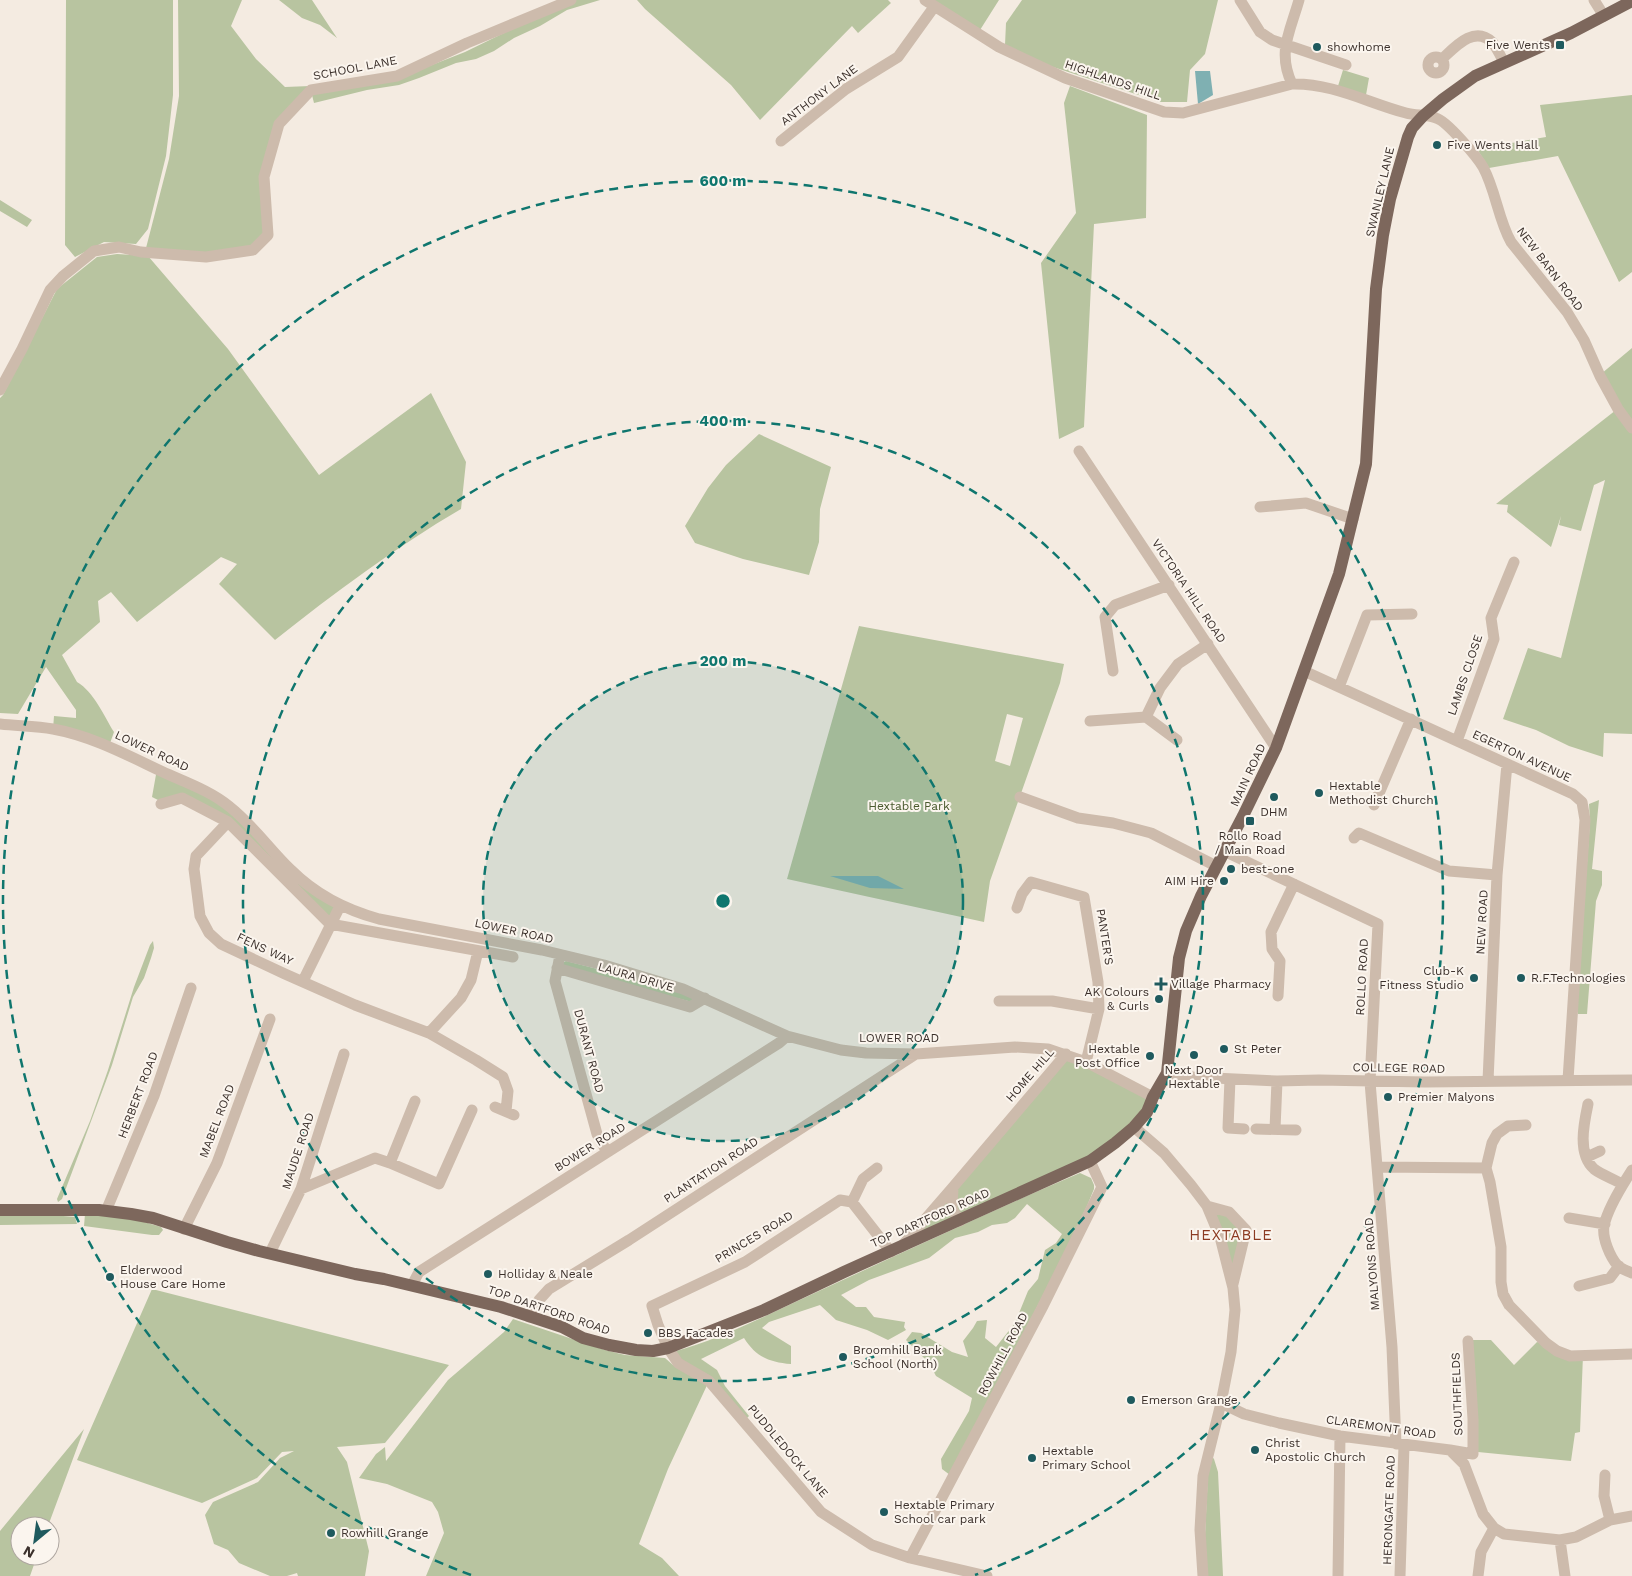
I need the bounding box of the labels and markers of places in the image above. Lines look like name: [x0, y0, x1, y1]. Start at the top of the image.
place label: Five Wents: [1486, 38, 1550, 52]
marker: Five Wents: [1554, 39, 1566, 51]
place label: showhome: [1327, 40, 1391, 54]
marker: showhome: [1311, 41, 1323, 53]
place label: Five Wents Hall: [1447, 138, 1539, 152]
marker: Five Wents Hall: [1431, 139, 1443, 151]
place label: Hextable Methodist Church: [1329, 779, 1434, 807]
marker: Hextable Methodist Church: [1313, 787, 1325, 799]
marker: DHM: [1268, 791, 1280, 803]
place label: DHM: [1260, 805, 1288, 819]
marker: Rollo Road / Main Road: [1244, 815, 1256, 827]
place label: Rollo Road / Main Road: [1215, 829, 1285, 857]
place label: best-one: [1241, 862, 1294, 876]
marker: best-one: [1225, 863, 1237, 875]
place label: AIM Hire: [1165, 874, 1214, 888]
marker: AIM Hire: [1218, 875, 1230, 887]
centre of rings: [714, 892, 732, 910]
place label: Club-K Fitness Studio: [1379, 964, 1464, 992]
place label: R.F.Technologies: [1531, 971, 1626, 985]
marker: Club-K Fitness Studio: [1468, 972, 1480, 984]
marker: R.F.Technologies: [1515, 972, 1527, 984]
place label: Village Pharmacy: [1171, 977, 1272, 991]
marker: Village Pharmacy: [1155, 978, 1167, 990]
place label: AK Colours & Curls: [1085, 985, 1149, 1013]
marker: AK Colours & Curls: [1153, 993, 1165, 1005]
place label: Hextable Post Office: [1075, 1042, 1140, 1070]
place label: St Peter: [1234, 1042, 1282, 1056]
marker: St Peter: [1218, 1043, 1230, 1055]
marker: Next Door Hextable: [1188, 1049, 1200, 1061]
marker: Hextable Post Office: [1144, 1050, 1156, 1062]
place label: Next Door Hextable: [1165, 1063, 1224, 1091]
place label: Premier Malyons: [1398, 1090, 1495, 1104]
marker: Premier Malyons: [1382, 1091, 1394, 1103]
place label: Elderwood House Care Home: [120, 1263, 226, 1291]
place label: Holliday & Neale: [498, 1267, 593, 1281]
marker: Holliday & Neale: [482, 1268, 494, 1280]
marker: Elderwood House Care Home: [104, 1271, 116, 1283]
place label: BBS Facades: [658, 1326, 733, 1340]
marker: BBS Facades: [642, 1327, 654, 1339]
place label: Broomhill Bank School (North): [853, 1343, 942, 1371]
marker: Broomhill Bank School (North): [837, 1351, 849, 1363]
place label: Emerson Grange: [1141, 1393, 1238, 1407]
marker: Emerson Grange: [1125, 1394, 1137, 1406]
place label: Christ Apostolic Church: [1265, 1436, 1366, 1464]
place label: Hextable Primary School: [1042, 1444, 1131, 1472]
marker: Christ Apostolic Church: [1249, 1444, 1261, 1456]
marker: Hextable Primary School: [1026, 1452, 1038, 1464]
place label: Hextable Primary School car park: [894, 1498, 995, 1526]
marker: Hextable Primary School car park: [878, 1506, 890, 1518]
place label: Rowhill Grange: [341, 1526, 428, 1540]
marker: Rowhill Grange: [325, 1527, 337, 1539]

